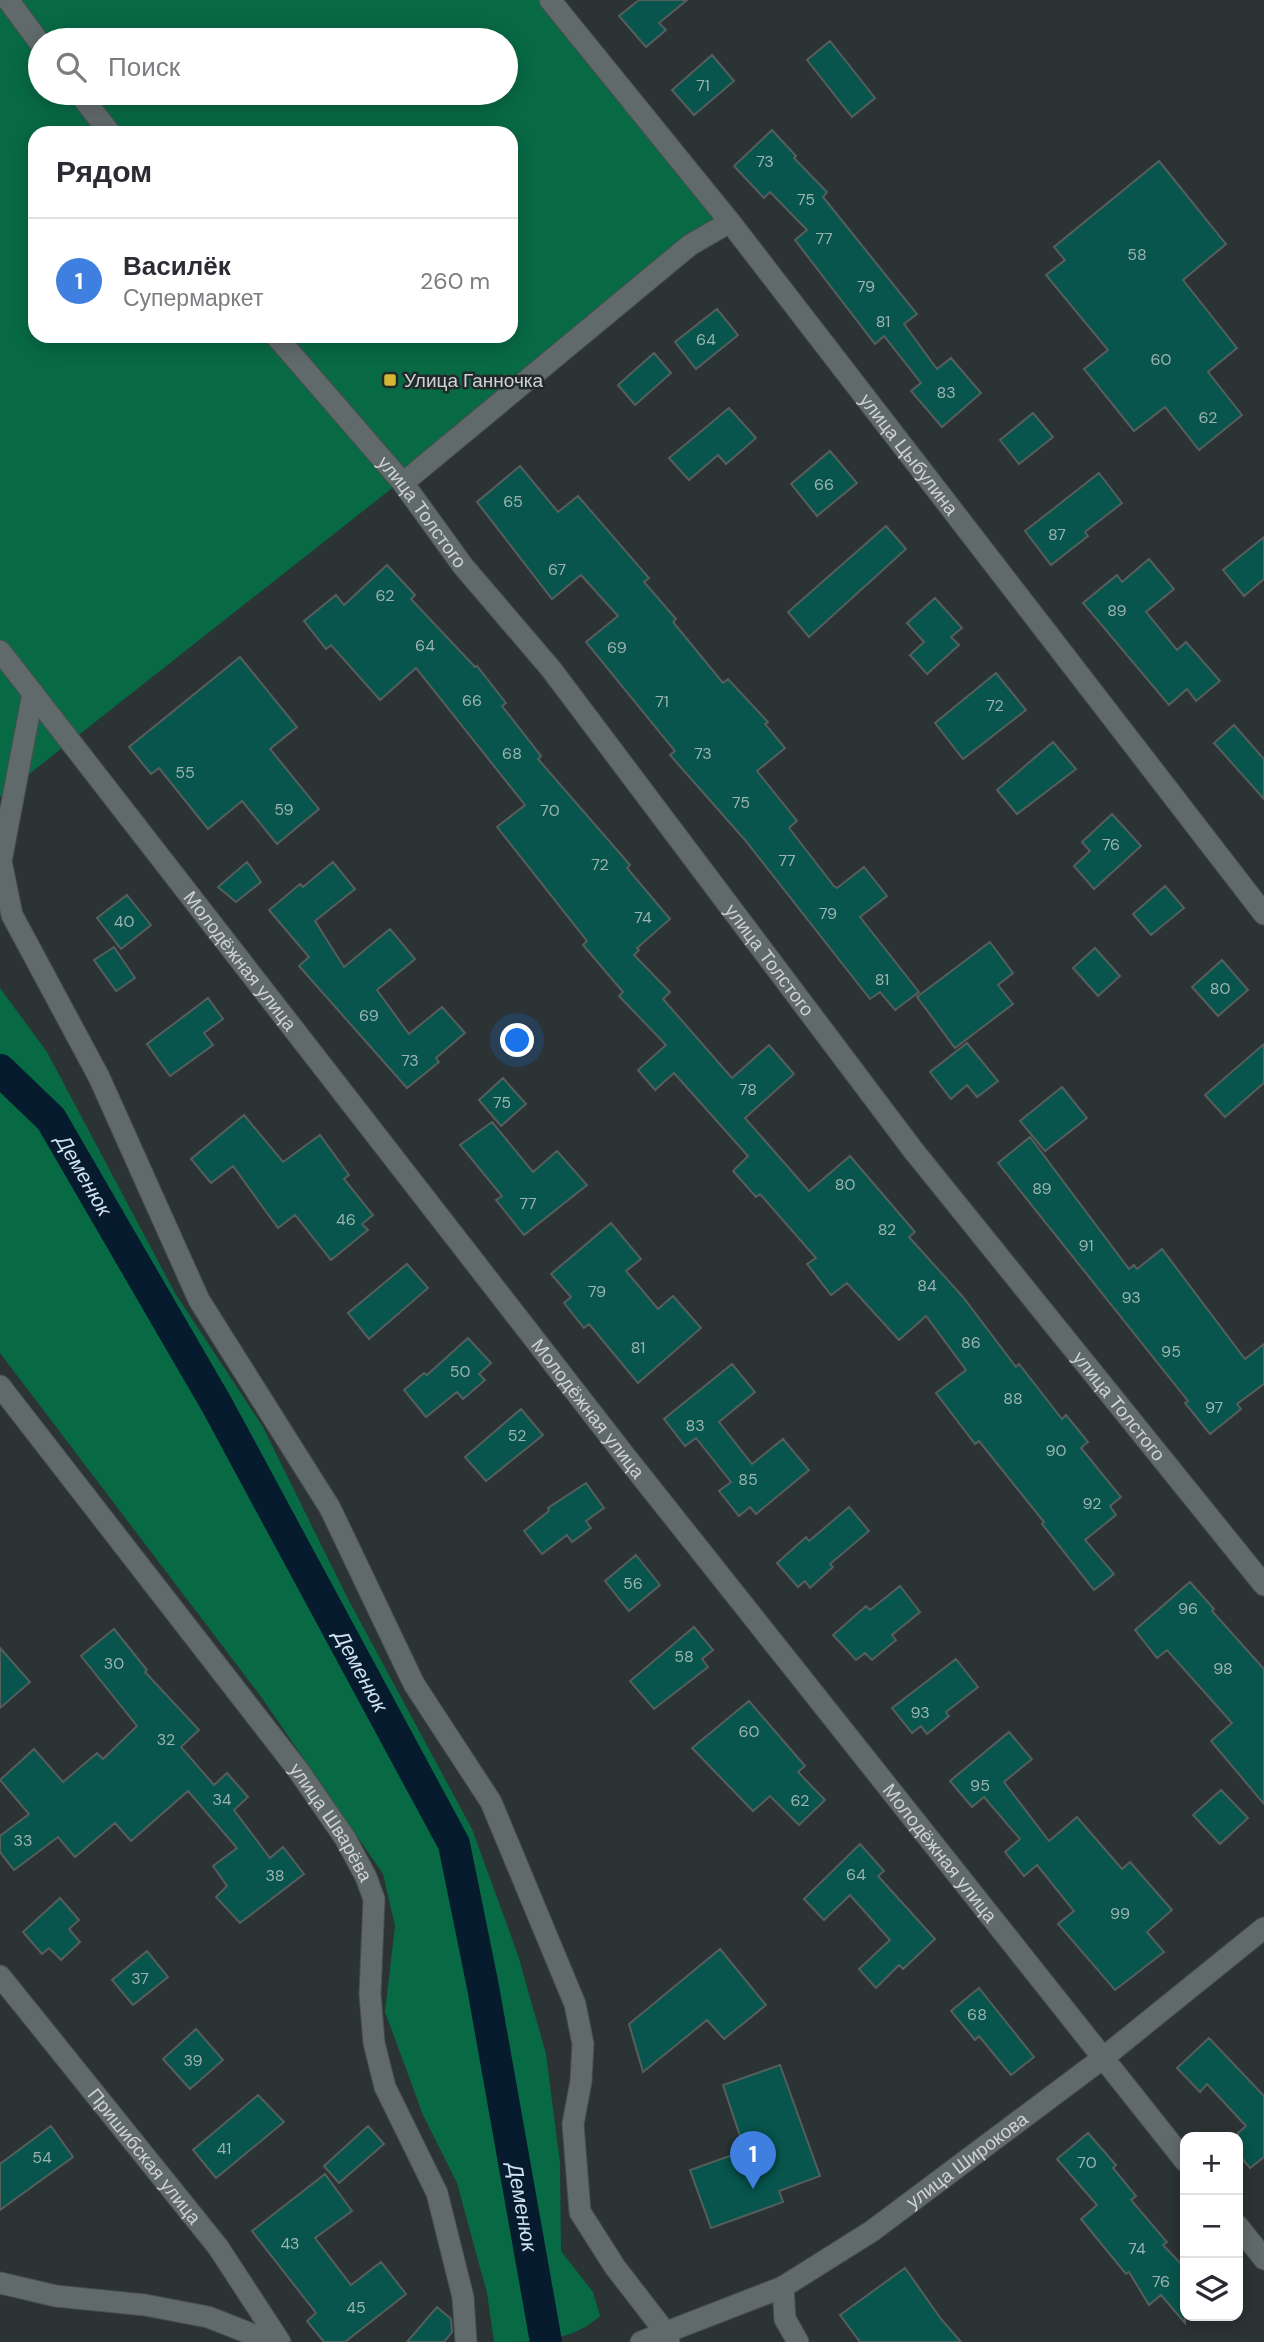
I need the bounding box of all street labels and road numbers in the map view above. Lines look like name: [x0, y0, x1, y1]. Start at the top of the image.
street label: улица Цыбулина: [854, 388, 964, 520]
street label: улица Толстого: [372, 450, 473, 573]
street label: Молодёжная улица: [178, 885, 303, 1036]
street label: улица Толстого: [719, 899, 820, 1021]
street label: Молодёжная улица: [526, 1333, 651, 1484]
street label: улица Толстого: [1068, 1346, 1171, 1466]
street label: улица Шварёва: [284, 1757, 379, 1886]
street label: Молодёжная улица: [877, 1778, 1003, 1928]
street label: Пришибская улица: [82, 2083, 207, 2230]
street label: улица Широкова: [901, 2106, 1033, 2214]

